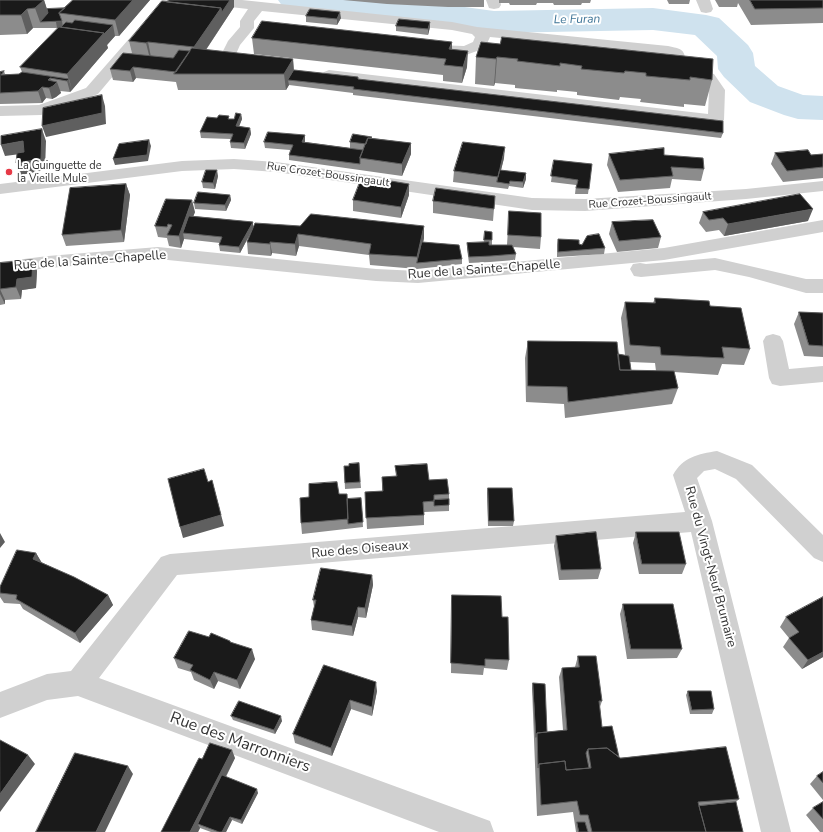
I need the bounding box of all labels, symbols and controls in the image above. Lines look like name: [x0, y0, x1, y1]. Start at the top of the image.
water label: Le Furan: [554, 12, 600, 28]
place label: La Guinguette de la Vieille Mule: [17, 159, 101, 185]
street label: Rue Crozet-Boussingault: [266, 160, 390, 190]
marker: La Guinguette de la Vieille Mule: [4, 167, 14, 177]
street label: Rue Crozet-Boussingault: [588, 190, 712, 212]
street label: Rue de la Sainte-Chapelle: [13, 248, 167, 274]
street label: Rue de la Sainte-Chapelle: [407, 257, 561, 283]
street label: Rue du Vingt-Neuf Brumaire: [681, 485, 739, 649]
street label: Rue des Oiseaux: [311, 538, 409, 562]
street label: Rue des Marronniers: [167, 709, 313, 777]

